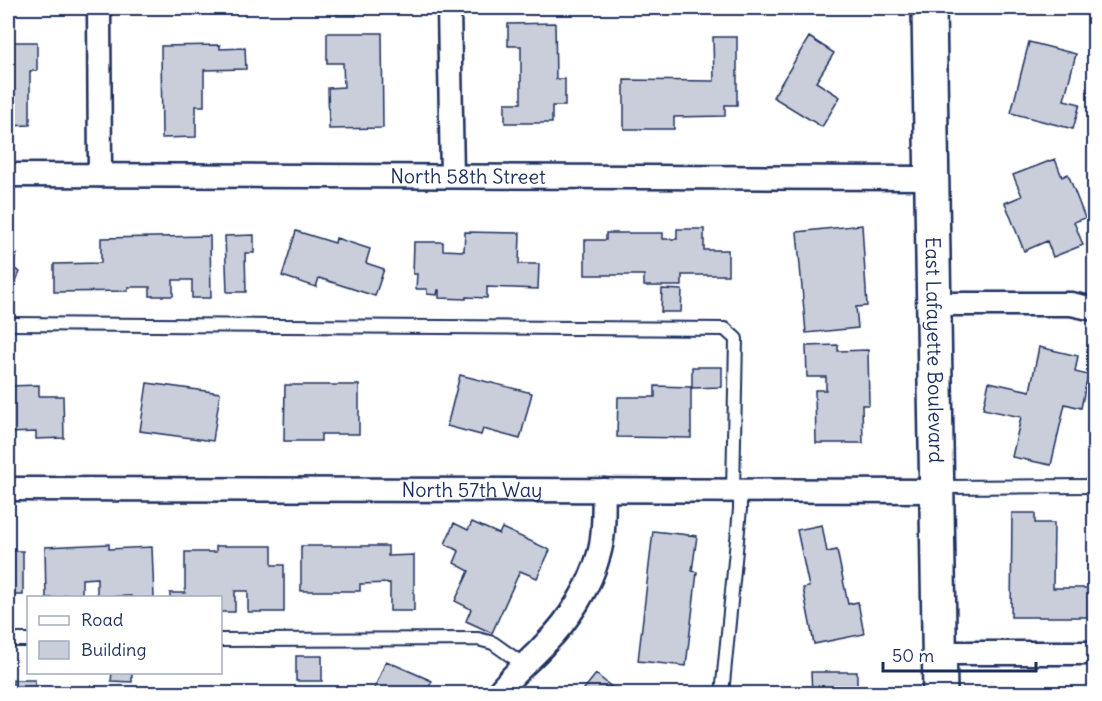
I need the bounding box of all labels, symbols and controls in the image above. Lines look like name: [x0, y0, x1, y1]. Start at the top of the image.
street label: North 58th Street: [390, 163, 546, 189]
street label: East Lafayette Boulevard: [921, 237, 949, 464]
street label: North 57th Way: [402, 477, 542, 502]
legend: [27, 596, 222, 674]
text: Road: [81, 608, 124, 631]
scale bar: [883, 635, 1036, 673]
text: Building: [81, 638, 146, 661]
text: 50 m: [892, 644, 934, 667]

